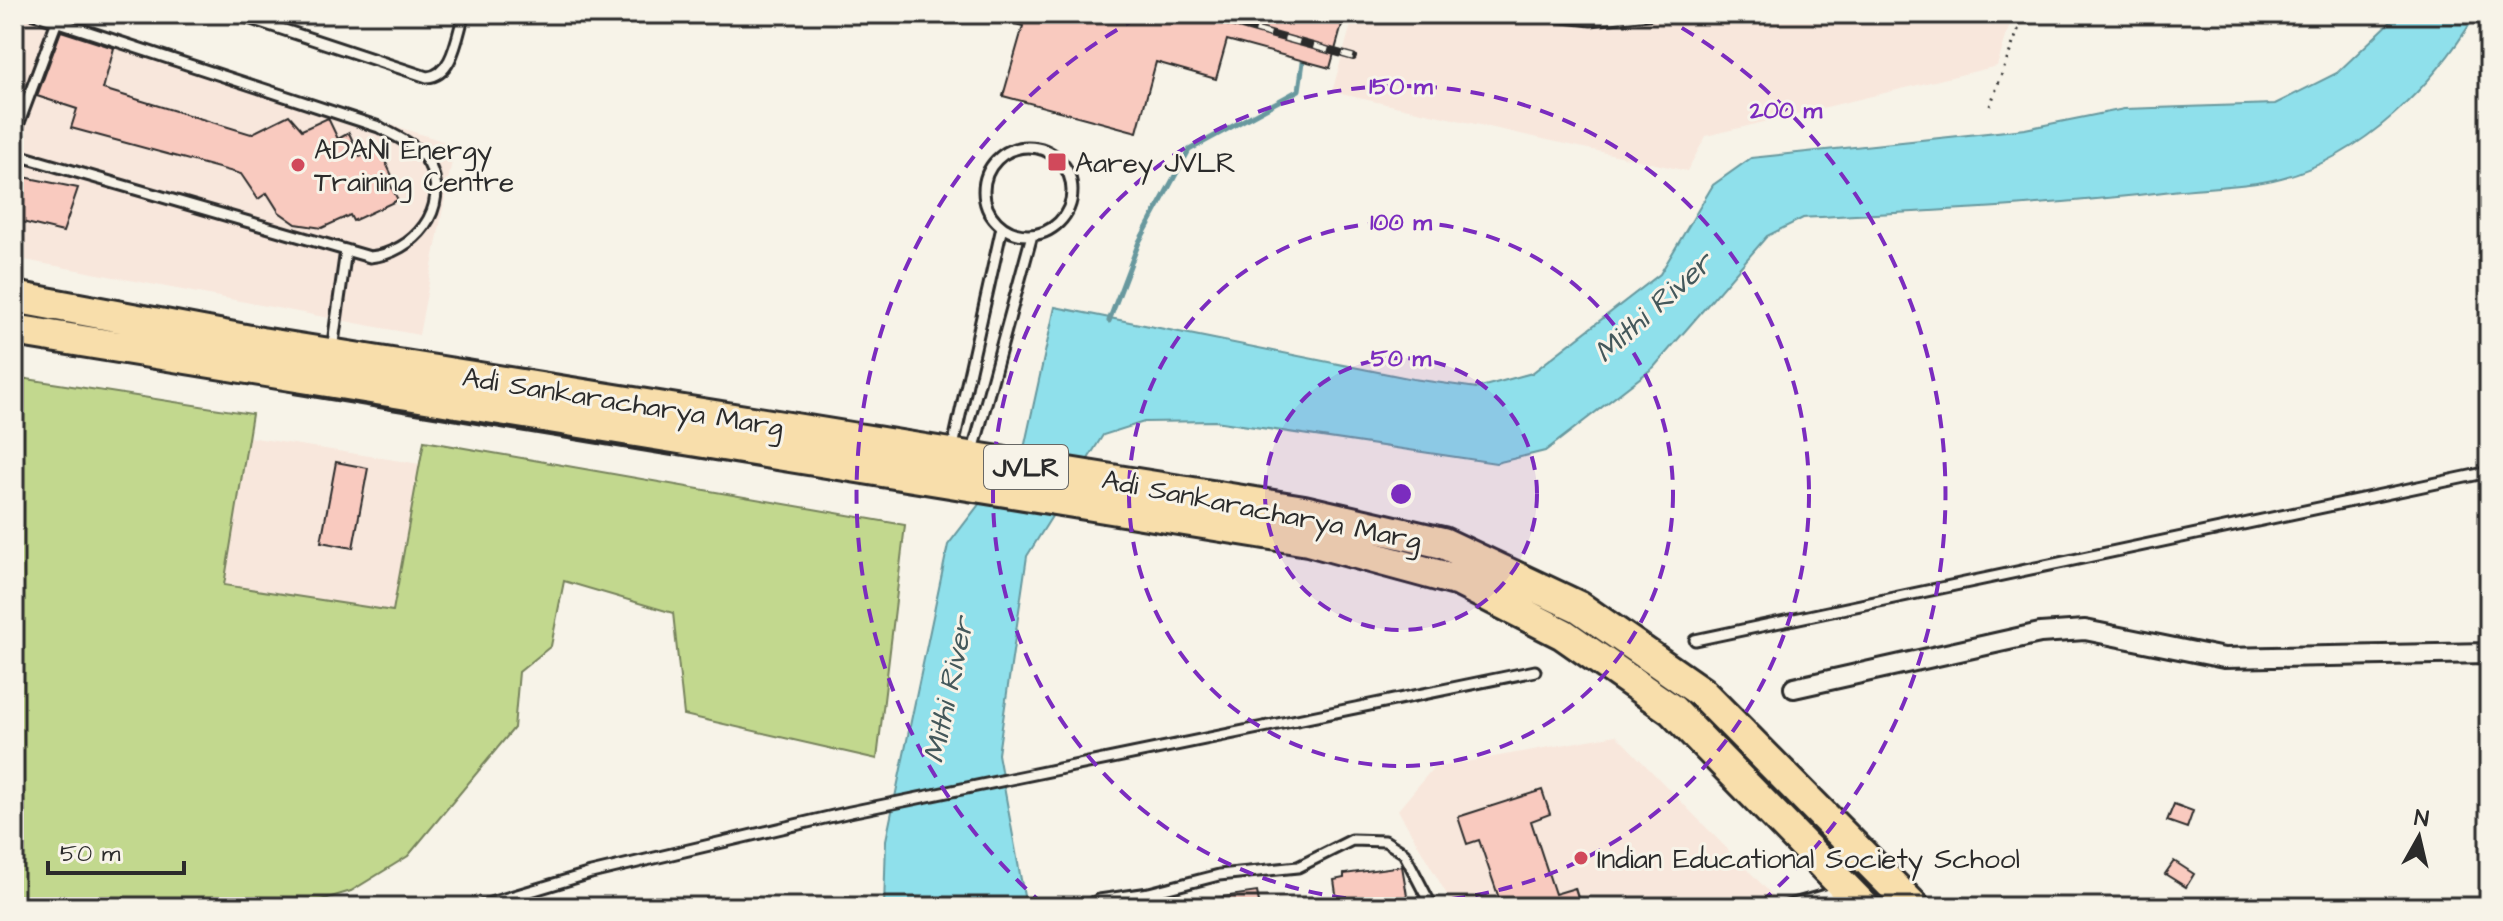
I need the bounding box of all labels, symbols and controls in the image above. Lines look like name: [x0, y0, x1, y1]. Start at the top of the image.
text: 150 m: [1369, 70, 1433, 104]
text: 200 m: [1749, 94, 1822, 128]
place label: ADANI Energy Training Centre: [314, 131, 514, 203]
place label: Aarey JVLR: [1075, 144, 1236, 185]
marker: Aarey JVLR: [1046, 151, 1068, 173]
marker: ADANI Energy Training Centre: [289, 156, 307, 174]
text: 100 m: [1370, 206, 1432, 240]
water label: Mithi River: [1585, 241, 1725, 373]
text: 50 m: [1371, 342, 1432, 376]
street label: Adi Sankaracharya Marg: [459, 358, 786, 449]
road number: JVLR: [984, 445, 1068, 489]
street label: Adi Sankaracharya Marg: [1098, 460, 1425, 563]
centre of rings: [1387, 480, 1415, 508]
water label: Mithi River: [913, 611, 986, 767]
north arrow: [2379, 797, 2459, 877]
text: N: [2413, 802, 2431, 835]
scale bar: [48, 825, 184, 875]
text: 50 m: [60, 837, 121, 871]
place label: Indian Educational Society School: [1597, 840, 2020, 881]
marker: Indian Educational Society School: [1572, 849, 1590, 867]

